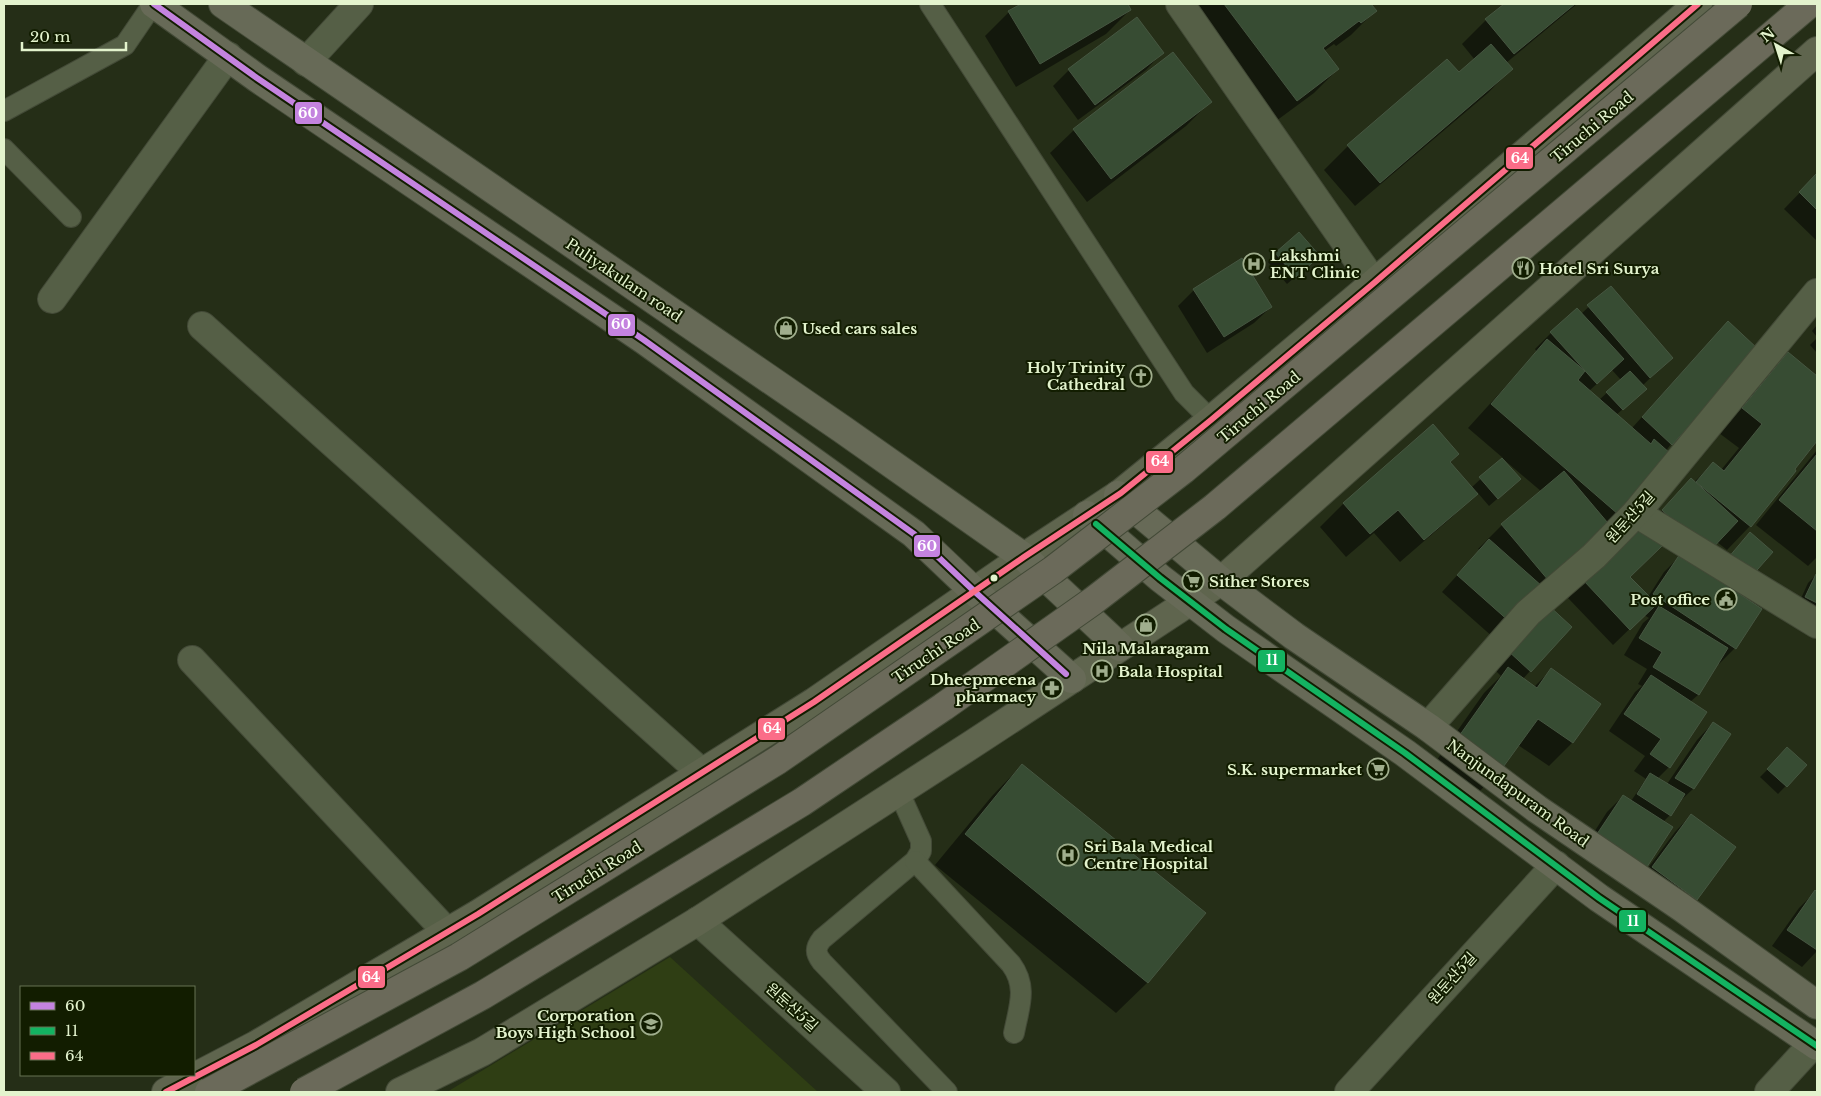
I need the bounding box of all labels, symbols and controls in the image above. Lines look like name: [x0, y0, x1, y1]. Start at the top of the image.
scale bar: [22, 20, 126, 52]
north arrow: [1751, 20, 1801, 70]
text: N: [1757, 24, 1779, 46]
text: 20 m: [30, 27, 70, 46]
street label: Tiruchi Road: [1547, 87, 1637, 167]
line badge: 60: [294, 101, 323, 125]
text: 60: [298, 104, 318, 122]
line badge: 64: [1505, 146, 1534, 170]
text: 64: [1511, 149, 1529, 167]
street label: Puliyakulam road: [562, 234, 686, 326]
place label: Lakshmi ENT Clinic: [1270, 246, 1360, 282]
hospital icon: Lakshmi ENT Clinic: [1242, 252, 1266, 276]
restaurant icon: Hotel Sri Surya: [1511, 256, 1535, 280]
place label: Hotel Sri Surya: [1539, 259, 1660, 278]
line badge: 60: [607, 313, 636, 337]
text: 60: [611, 315, 631, 333]
shop icon: Used cars sales: [774, 316, 798, 340]
place label: Used cars sales: [802, 319, 917, 338]
place label: Holy Trinity Cathedral: [1027, 358, 1126, 394]
church icon: Holy Trinity Cathedral: [1129, 364, 1153, 388]
street label: Tiruchi Road: [1214, 367, 1304, 447]
line badge: 64: [1145, 450, 1174, 474]
text: 64: [1151, 452, 1169, 470]
street label: 원둔산5길: [1602, 487, 1658, 547]
line badge: 60: [913, 534, 941, 558]
text: 60: [917, 537, 937, 555]
supermarket icon: Sither Stores: [1181, 569, 1205, 593]
place label: Sither Stores: [1209, 572, 1309, 591]
unlabelled marker: [989, 573, 999, 583]
public building icon: Post office: [1714, 587, 1738, 611]
place label: Post office: [1630, 590, 1710, 609]
shop icon: Nila Malaragam: [1134, 613, 1158, 637]
street label: Tiruchi Road: [889, 615, 983, 687]
place label: Nila Malaragam: [1082, 639, 1210, 658]
line badge: 11: [1257, 649, 1286, 673]
text: 11: [1266, 651, 1278, 669]
hospital icon: Bala Hospital: [1090, 659, 1114, 683]
place label: Bala Hospital: [1118, 662, 1223, 681]
place label: Dheepmeena pharmacy: [930, 670, 1036, 706]
pharmacy icon: Dheepmeena pharmacy: [1040, 676, 1064, 700]
line badge: 64: [757, 717, 786, 741]
text: 64: [763, 719, 781, 737]
street label: Nanjundapuram Road: [1443, 735, 1593, 851]
supermarket icon: S.K. supermarket: [1366, 757, 1390, 781]
place label: S.K. supermarket: [1227, 760, 1362, 779]
street label: Tiruchi Road: [549, 837, 645, 907]
place label: Sri Bala Medical Centre Hospital: [1084, 837, 1214, 873]
hospital icon: Sri Bala Medical Centre Hospital: [1056, 843, 1080, 867]
line badge: 11: [1618, 909, 1647, 933]
text: 11: [1627, 912, 1639, 930]
street label: 원둔산5길: [1424, 948, 1480, 1008]
line badge: 64: [357, 965, 386, 989]
text: 64: [362, 968, 380, 986]
street label: 원둔산5길: [762, 979, 822, 1035]
legend: [20, 986, 195, 1076]
text: 60: [65, 996, 85, 1015]
place label: Corporation Boys High School: [495, 1006, 636, 1042]
school or university icon: Corporation Boys High School: [639, 1012, 663, 1036]
text: 11: [65, 1021, 78, 1040]
text: 64: [65, 1046, 83, 1065]

